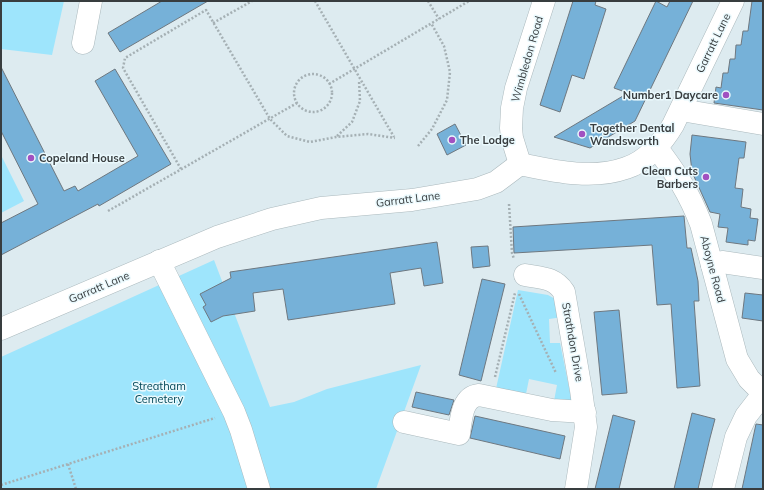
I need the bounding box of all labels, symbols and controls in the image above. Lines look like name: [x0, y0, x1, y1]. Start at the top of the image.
street label: Garratt Lane: [693, 11, 733, 75]
street label: Wimbledon Road: [508, 14, 546, 104]
place label: Number1 Daycare: [623, 88, 718, 102]
marker: Number1 Daycare: [721, 90, 731, 100]
place label: Together Dental Wandsworth: [590, 121, 675, 148]
marker: Together Dental Wandsworth: [577, 129, 587, 139]
place label: The Lodge: [460, 133, 515, 147]
marker: The Lodge: [447, 135, 457, 145]
place label: Copeland House: [39, 151, 125, 165]
marker: Copeland House: [26, 153, 36, 163]
place label: Clean Cuts Barbers: [641, 164, 698, 191]
marker: Clean Cuts Barbers: [701, 172, 711, 182]
street label: Garratt Lane: [375, 188, 441, 210]
street label: Aboyne Road: [697, 234, 729, 304]
street label: Garratt Lane: [67, 268, 131, 306]
street label: Strathdon Drive: [559, 301, 587, 383]
park label: Streatham Cemetery: [132, 379, 186, 406]

